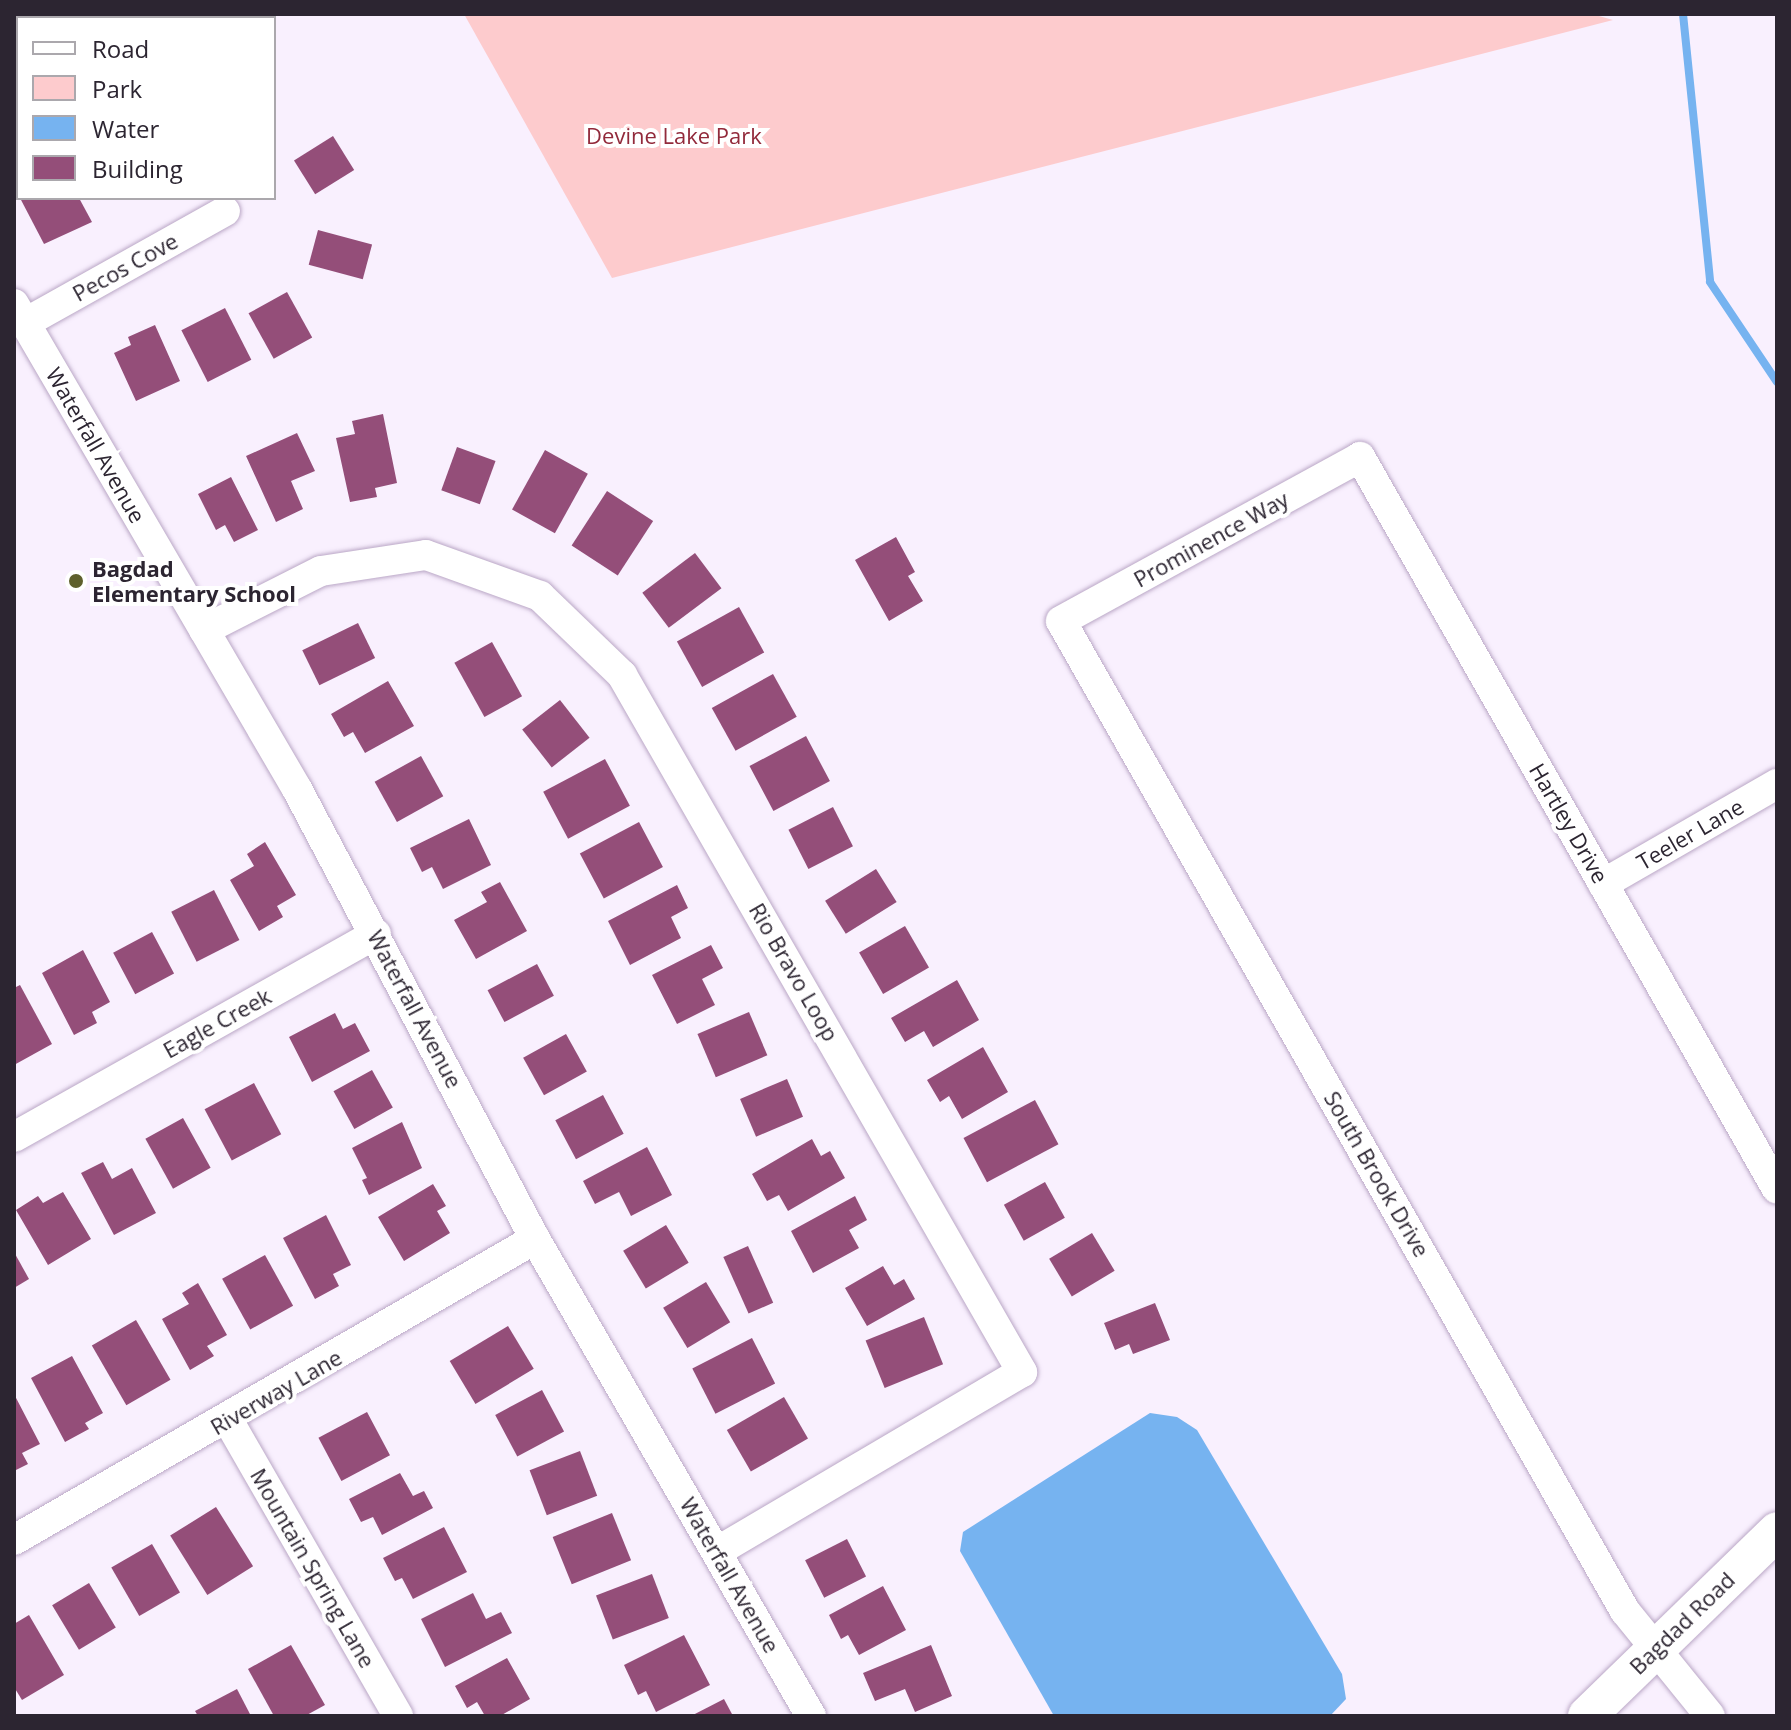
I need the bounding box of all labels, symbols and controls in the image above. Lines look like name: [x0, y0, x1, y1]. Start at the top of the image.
legend: [16, 16, 276, 200]
text: Road: [92, 32, 149, 65]
text: Park: [92, 72, 142, 105]
text: Water: [92, 112, 159, 145]
park label: Devine Lake Park: [586, 123, 762, 149]
text: Building: [92, 152, 183, 185]
street label: Pecos Cove: [68, 227, 182, 307]
street label: Waterfall Avenue: [41, 363, 151, 527]
street label: Prominence Way: [1129, 486, 1293, 592]
place label: Bagdad Elementary School: [92, 555, 296, 606]
marker: Bagdad Elementary School: [67, 572, 85, 590]
street label: Hartley Drive: [1524, 758, 1614, 888]
street label: Teeler Lane: [1632, 793, 1748, 875]
street label: Rio Bravo Loop: [744, 898, 844, 1046]
street label: Waterfall Avenue: [362, 926, 468, 1092]
street label: Eagle Creek: [159, 983, 275, 1063]
street label: South Brook Drive: [1319, 1087, 1435, 1261]
street label: Riverway Lane: [206, 1344, 346, 1440]
street label: Mountain Spring Lane: [245, 1464, 381, 1672]
street label: Waterfall Avenue: [675, 1493, 785, 1657]
street label: Bagdad Road: [1624, 1566, 1740, 1680]

